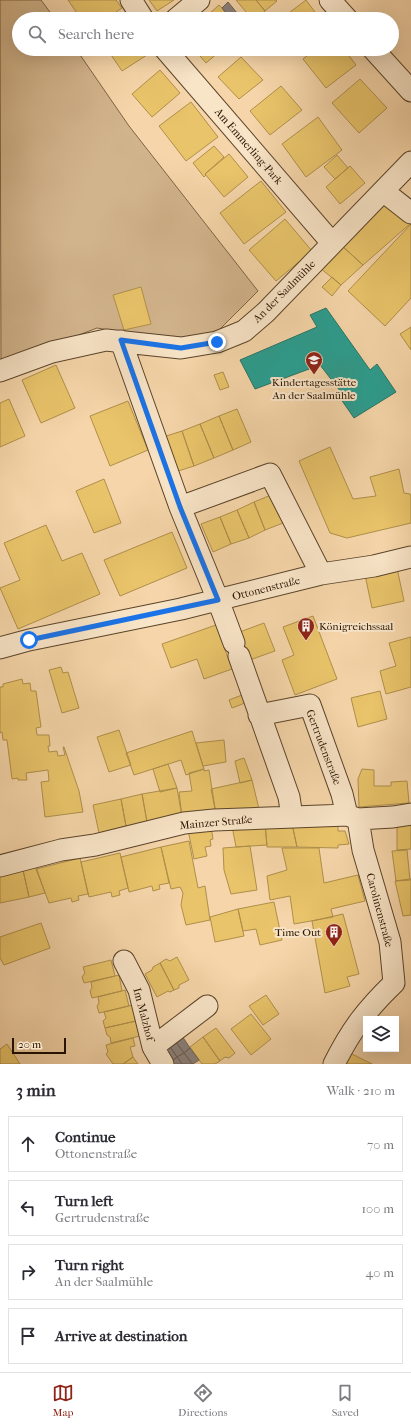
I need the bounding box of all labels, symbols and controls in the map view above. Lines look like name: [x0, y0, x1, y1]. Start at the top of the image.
search box: [12, 12, 399, 56]
icon: search: [26, 23, 48, 45]
text: Search here: [58, 25, 134, 43]
street label: Am Emmerling-Park: [211, 105, 286, 187]
street label: An der Saalmühle: [250, 257, 319, 326]
route end: [208, 333, 226, 351]
school or university icon: Kindertagesstätte An der Saalmühle: [304, 350, 324, 375]
place label: Kindertagesstätte An der Saalmühle: [271, 376, 357, 402]
street label: Ottonenstraße: [231, 574, 302, 603]
building icon: Königreichssaal: [296, 616, 316, 641]
place label: Königreichssaal: [319, 620, 393, 633]
route start: [20, 631, 38, 649]
street label: Gertrudenstraße: [303, 708, 344, 787]
street label: Mainzer Straße: [179, 813, 254, 832]
street label: Carolinenstraße: [363, 872, 396, 949]
building icon: Time Out: [324, 922, 344, 947]
place label: Time Out: [275, 926, 321, 939]
street label: Im Malzhof: [130, 986, 157, 1044]
map controls: [363, 1016, 399, 1052]
button: layers: [363, 1016, 399, 1052]
scale bar: [12, 1036, 66, 1055]
text: 20 m: [18, 1038, 41, 1051]
text: 3 min: [16, 1080, 56, 1100]
text: Walk · 210 m: [327, 1083, 395, 1098]
text: Continue: [55, 1128, 115, 1146]
icon: ahead: [17, 1133, 39, 1155]
text: 70 m: [367, 1137, 394, 1152]
text: Ottonenstraße: [55, 1146, 137, 1161]
text: Turn left: [55, 1192, 113, 1210]
icon: left: [17, 1197, 39, 1219]
text: 100 m: [361, 1201, 394, 1216]
text: Gertrudenstraße: [55, 1210, 149, 1225]
text: Turn right: [55, 1256, 124, 1274]
icon: right: [17, 1261, 39, 1283]
text: 40 m: [366, 1265, 394, 1280]
text: An der Saalmühle: [55, 1274, 153, 1289]
icon: arrive: [17, 1325, 39, 1347]
text: Arrive at destination: [55, 1327, 187, 1345]
tab: Map: [52, 1382, 74, 1419]
tab: Directions: [178, 1382, 228, 1419]
tab: Saved: [332, 1382, 359, 1419]

